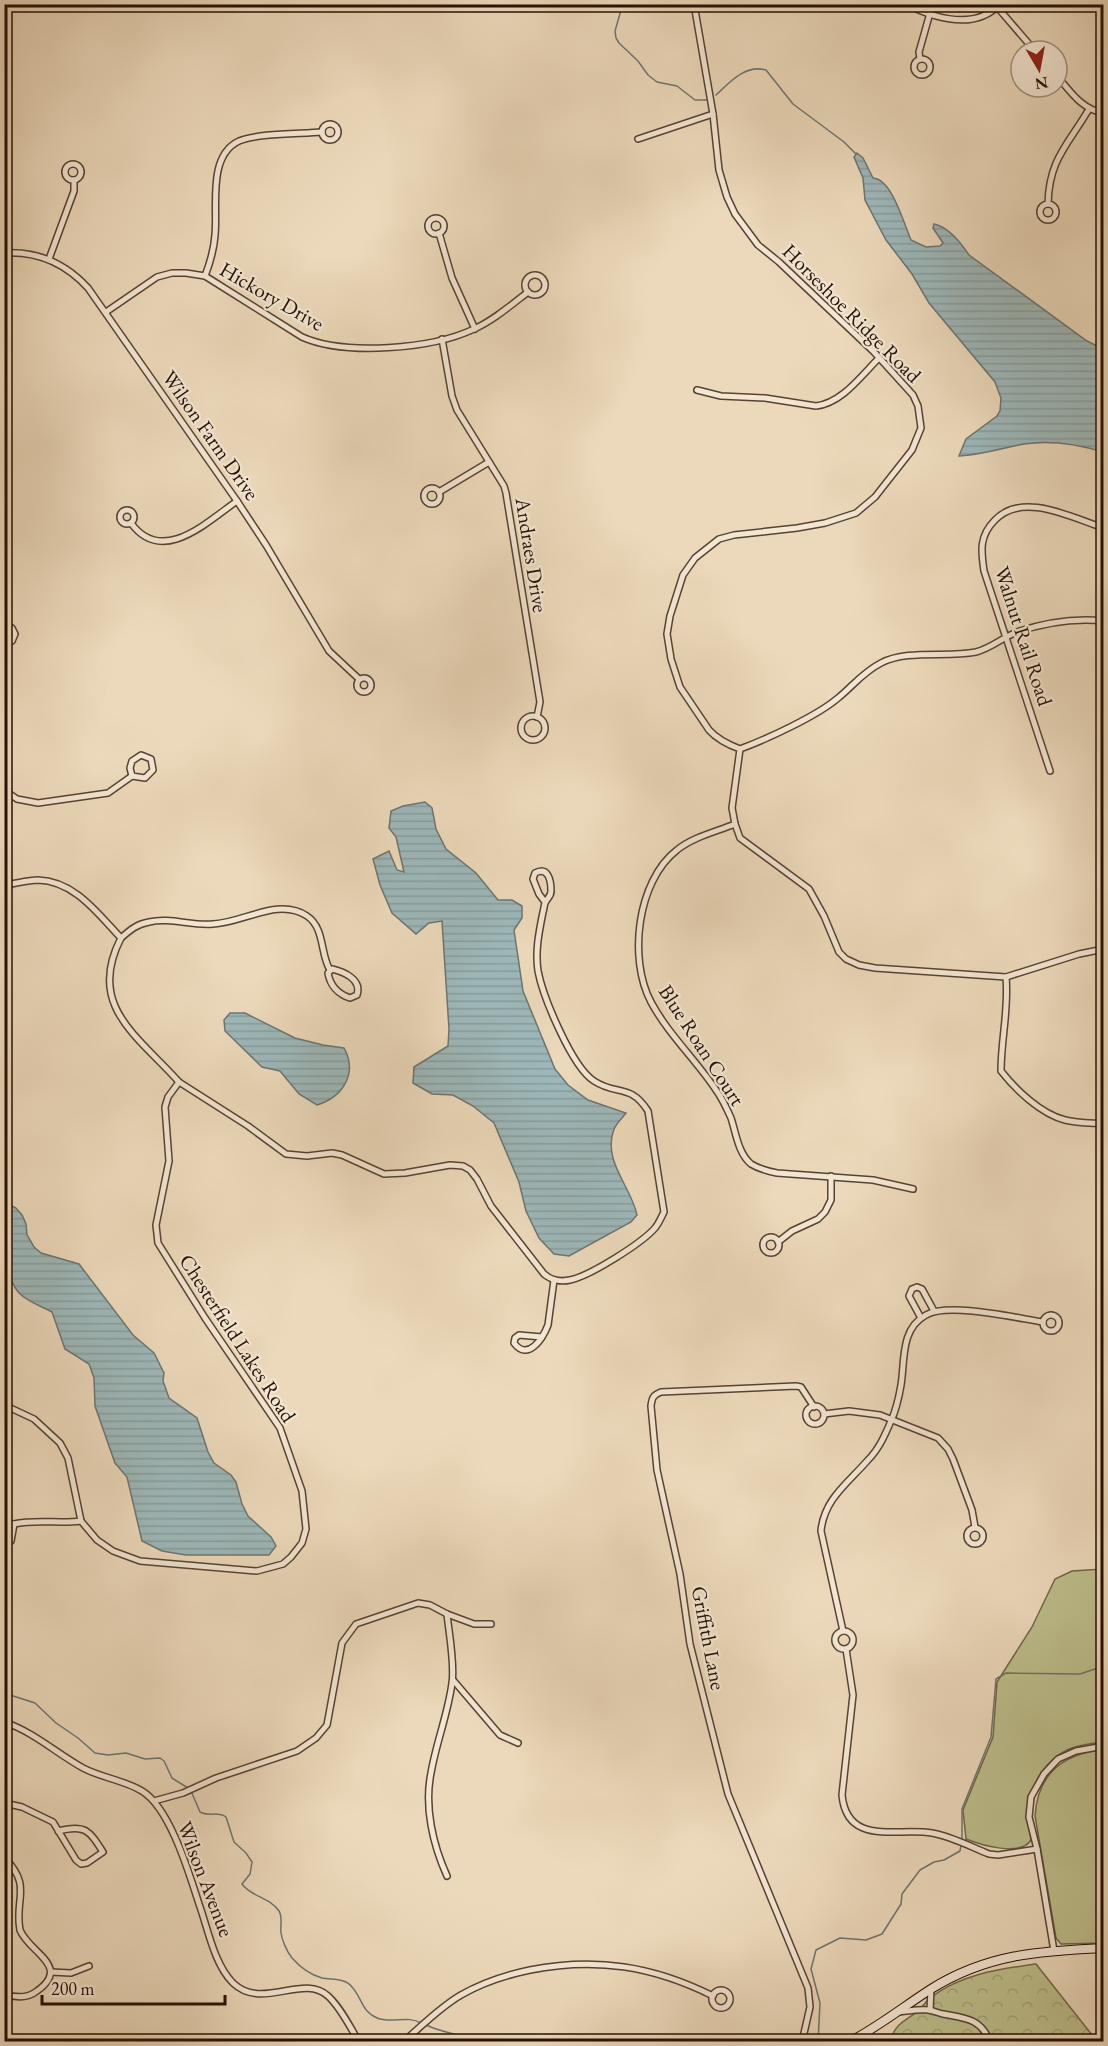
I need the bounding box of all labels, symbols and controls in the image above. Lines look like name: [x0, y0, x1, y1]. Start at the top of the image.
north arrow: [1009, 39, 1069, 99]
text: N: [1033, 72, 1050, 95]
street label: Horseshoe Ridge Road: [777, 238, 928, 389]
street label: Hickory Drive: [215, 255, 329, 337]
street label: Wilson Farm Drive: [156, 365, 266, 505]
street label: Andraes Drive: [509, 495, 554, 614]
street label: Walnut Rail Road: [989, 563, 1059, 710]
street label: Blue Roan Court: [653, 979, 752, 1111]
street label: Chesterfield Lakes Road: [174, 1249, 303, 1427]
street label: Griffith Lane: [686, 1584, 732, 1692]
street label: Wilson Avenue: [172, 1817, 240, 1941]
scale bar: [42, 1968, 225, 2006]
text: 200 m: [51, 1977, 95, 2000]

